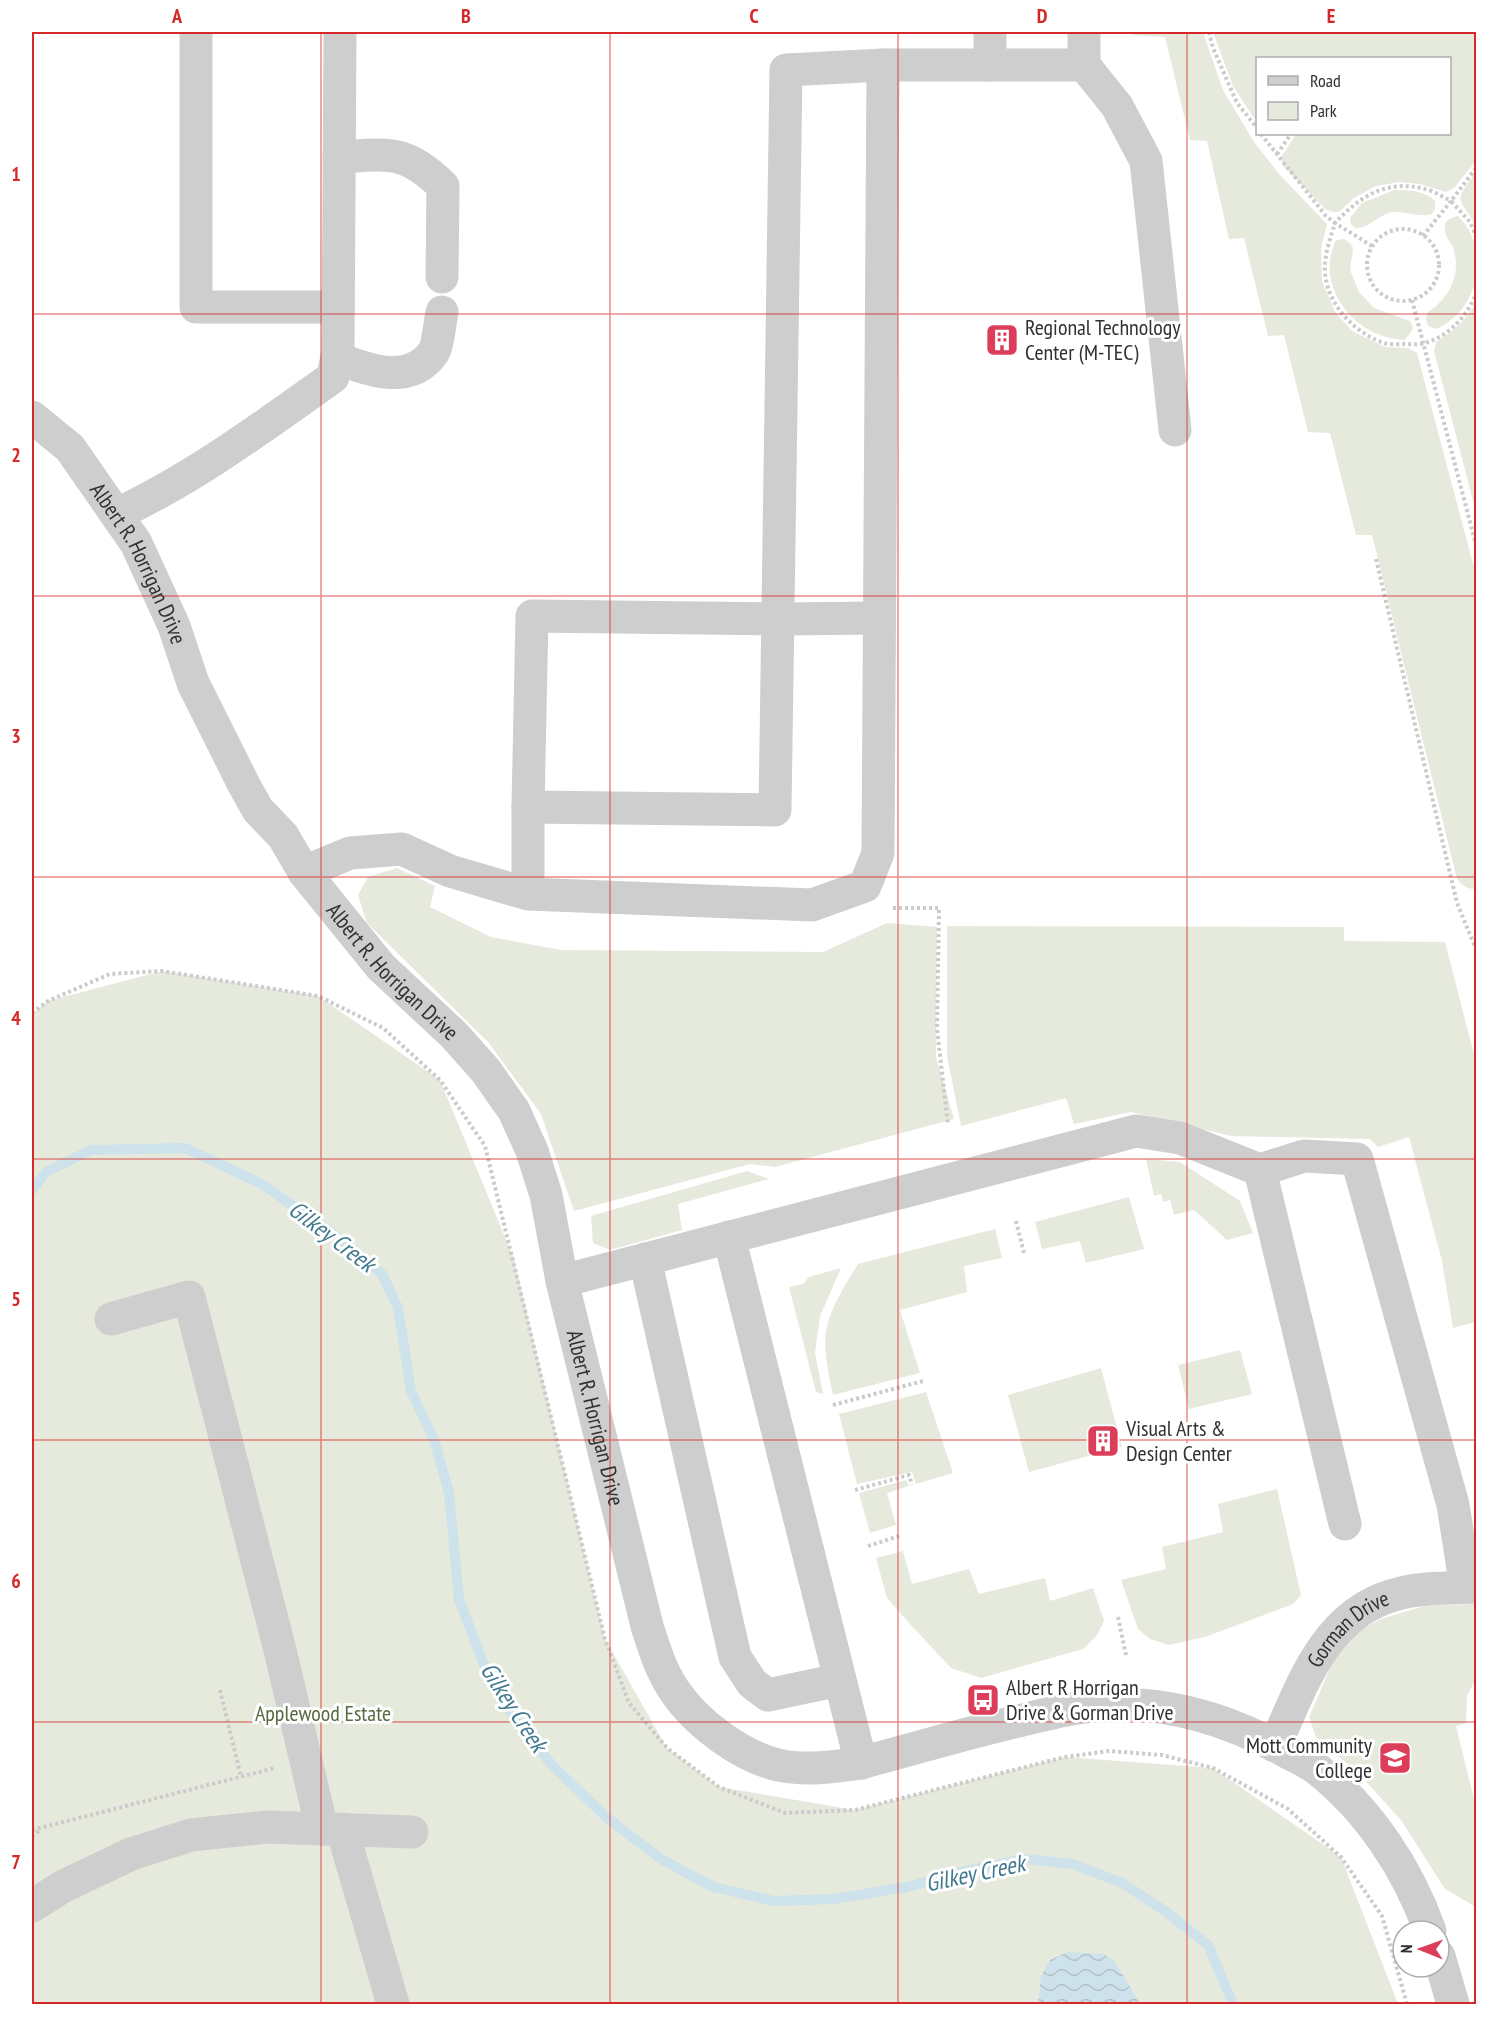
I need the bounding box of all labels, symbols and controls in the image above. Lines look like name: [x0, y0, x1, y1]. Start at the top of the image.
text: A: [171, 3, 183, 29]
text: B: [461, 3, 471, 29]
text: C: [749, 3, 759, 29]
text: D: [1037, 3, 1048, 29]
text: E: [1327, 3, 1335, 29]
legend: [1256, 57, 1451, 135]
text: Road: [1310, 69, 1341, 92]
text: Park: [1310, 99, 1337, 122]
text: 1: [11, 161, 21, 187]
place label: Regional Technology Center (M-TEC): [1025, 313, 1181, 366]
building icon: Regional Technology Center (M-TEC): [984, 322, 1020, 358]
text: 2: [11, 442, 21, 468]
street label: Albert R. Horrigan Drive: [84, 477, 193, 648]
text: 3: [11, 723, 21, 749]
street label: Albert R. Horrigan Drive: [320, 897, 465, 1046]
text: 4: [11, 1005, 21, 1031]
water label: Gilkey Creek: [282, 1193, 384, 1280]
text: 5: [11, 1286, 21, 1312]
street label: Albert R. Horrigan Drive: [561, 1327, 631, 1509]
place label: Visual Arts & Design Center: [1125, 1414, 1232, 1467]
building icon: Visual Arts & Design Center: [1085, 1423, 1121, 1459]
text: 6: [11, 1568, 21, 1594]
street label: Gorman Drive: [1300, 1584, 1393, 1672]
water label: Gilkey Creek: [474, 1656, 556, 1760]
place label: Albert R Horrigan Drive & Gorman Drive: [1006, 1673, 1174, 1726]
bus stop icon: Albert R Horrigan Drive & Gorman Drive: [965, 1682, 1001, 1718]
park label: Applewood Estate: [255, 1699, 391, 1727]
place label: Mott Community College: [1246, 1731, 1373, 1784]
school or university icon: Mott Community College: [1377, 1740, 1413, 1776]
water label: Gilkey Creek: [922, 1847, 1030, 1899]
text: 7: [11, 1849, 21, 1875]
north arrow: [1391, 1919, 1451, 1979]
text: N: [1396, 1944, 1416, 1953]

